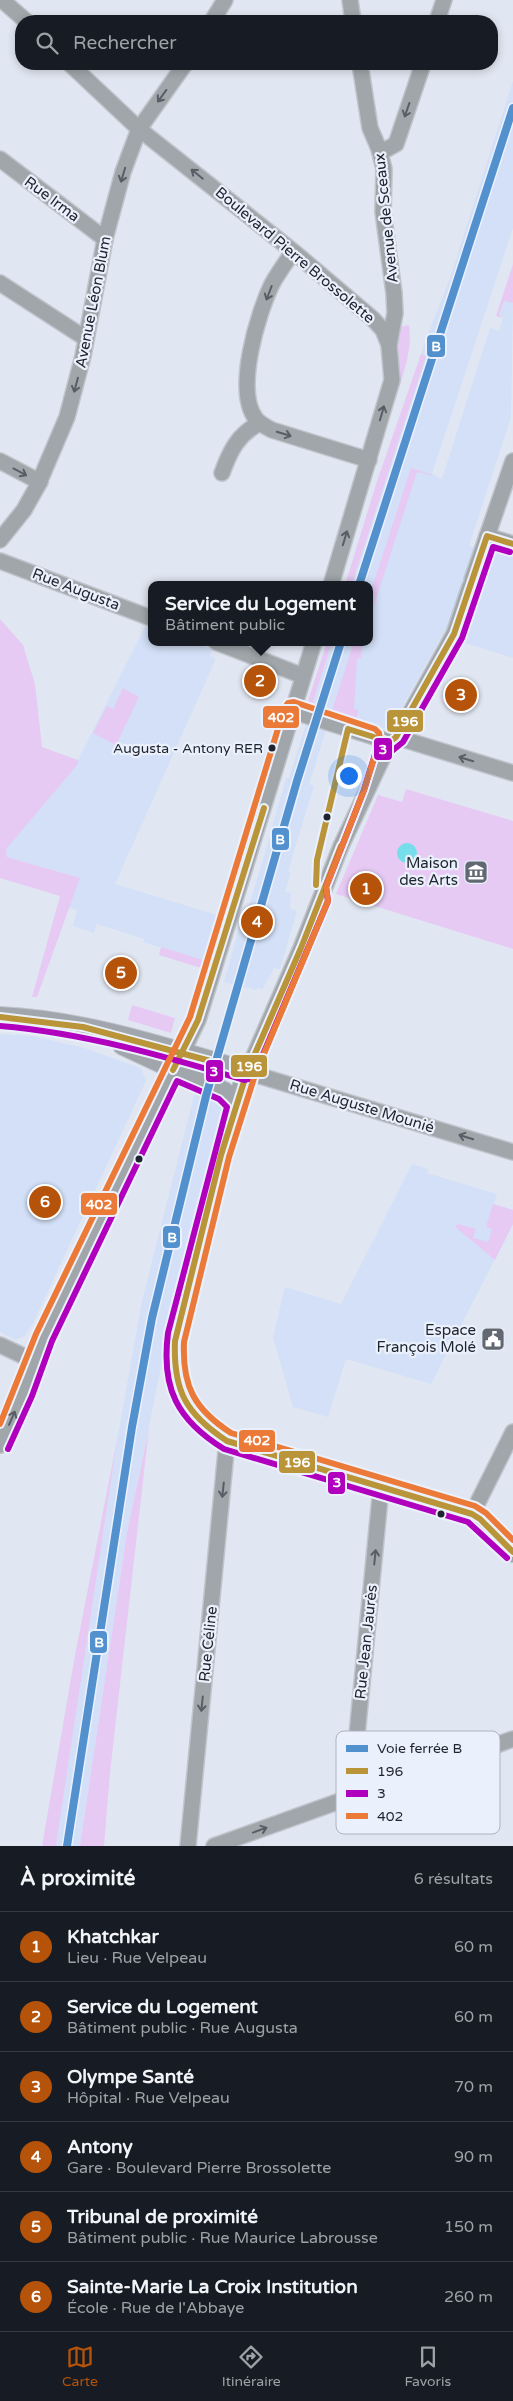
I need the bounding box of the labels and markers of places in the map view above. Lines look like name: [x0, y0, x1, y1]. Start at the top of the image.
pin: 2: [244, 662, 276, 700]
pin: 3: [445, 676, 477, 714]
place label: Augusta - Antony RER: [113, 740, 263, 757]
marker: Augusta - Antony RER: [267, 743, 277, 753]
unlabelled marker: [322, 812, 332, 822]
place label: Maison des Arts: [399, 854, 458, 889]
museum icon: Maison des Arts: [463, 859, 489, 885]
pin: 1: [350, 870, 382, 908]
pin: 4: [241, 903, 273, 941]
pin: 5: [105, 954, 137, 992]
unlabelled marker: [134, 1154, 144, 1164]
pin: 6: [29, 1183, 61, 1221]
place label: Espace François Molé: [376, 1321, 476, 1356]
public building icon: Espace François Molé: [480, 1326, 506, 1352]
unlabelled marker: [436, 1509, 446, 1519]

